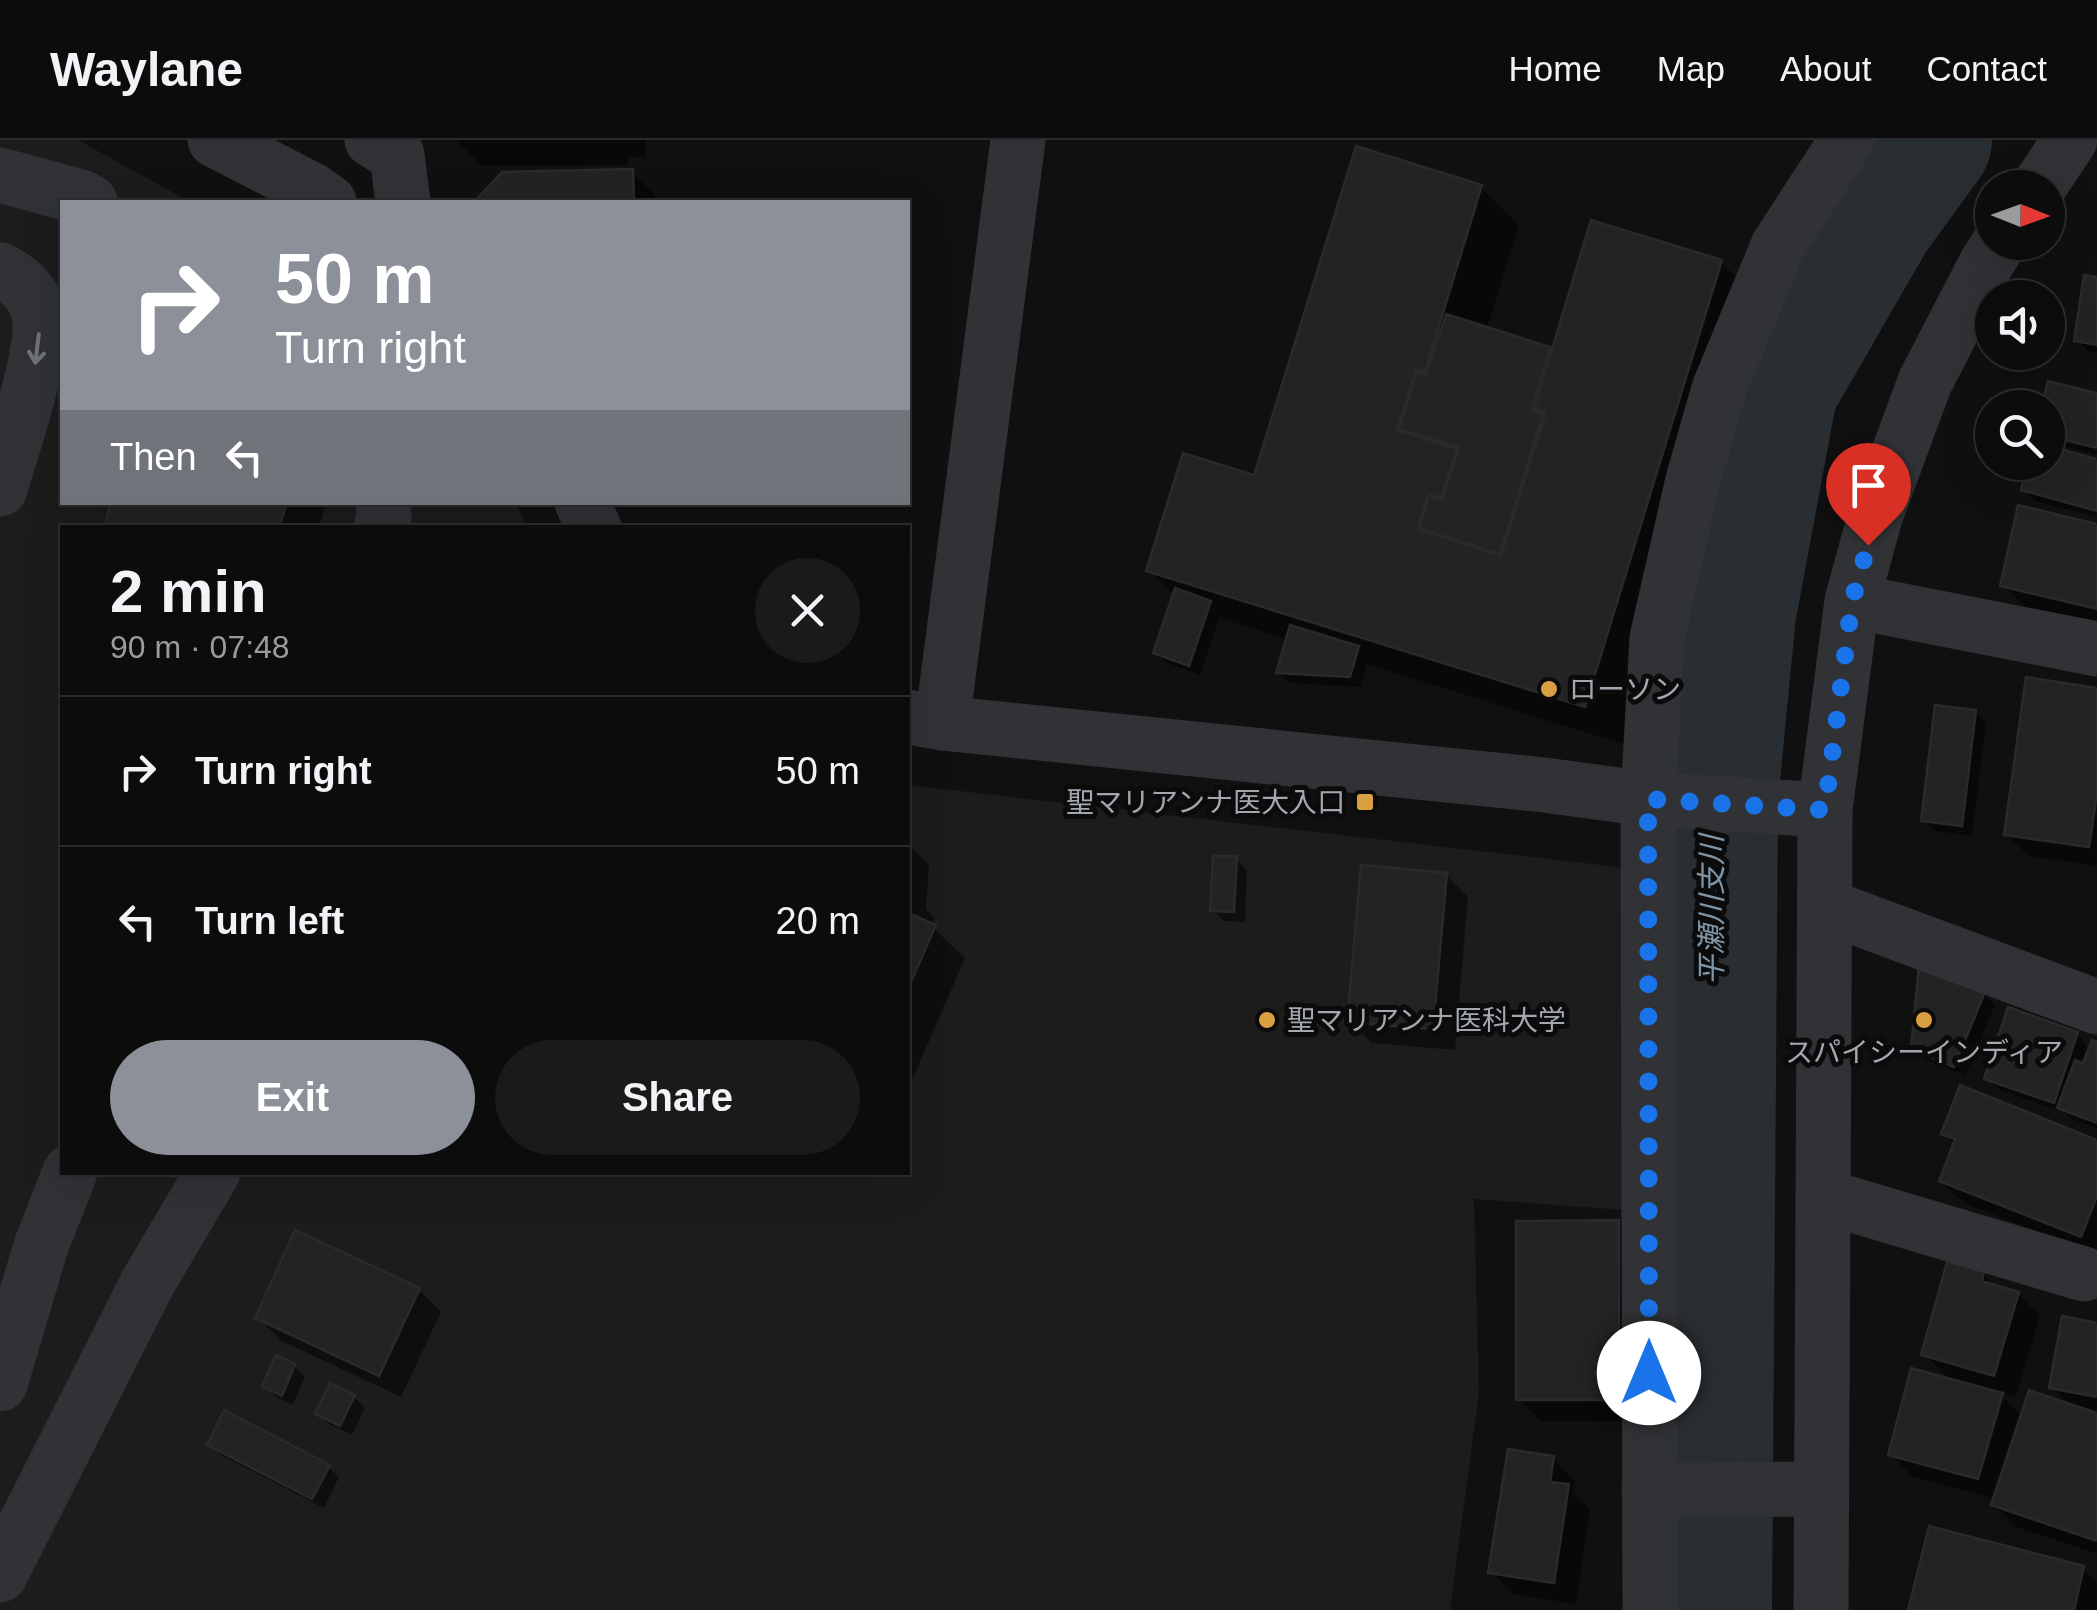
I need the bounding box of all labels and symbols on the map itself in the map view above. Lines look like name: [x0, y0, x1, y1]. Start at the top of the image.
north arrow: [1975, 170, 2065, 260]
one-way arrow: [27, 332, 46, 365]
pin: [1826, 443, 1911, 546]
place label: ローソン: [1569, 674, 1681, 705]
marker: ローソン: [1538, 678, 1560, 700]
place label: 聖マリアンナ医大入口: [1066, 787, 1345, 818]
marker: 聖マリアンナ医大入口: [1354, 791, 1376, 813]
water label: 平瀬川支川: [1695, 832, 1728, 985]
place label: 聖マリアンナ医科大学: [1287, 1005, 1566, 1036]
marker: 聖マリアンナ医科大学: [1256, 1009, 1278, 1031]
marker: スパイシーインディア: [1913, 1009, 1935, 1031]
place label: スパイシーインディア: [1785, 1037, 2063, 1068]
position arrow: [1597, 1321, 1701, 1425]

